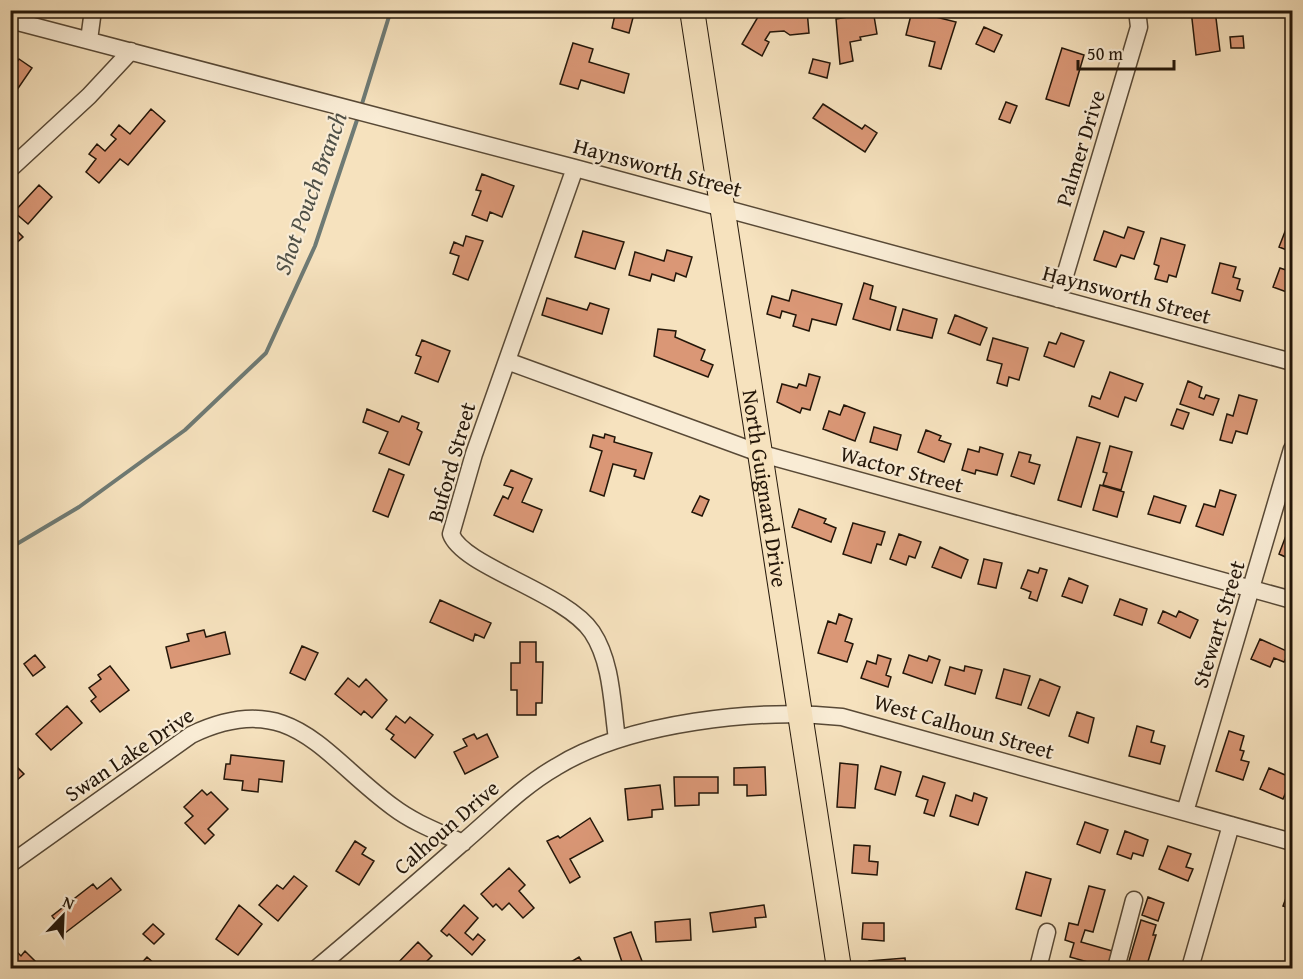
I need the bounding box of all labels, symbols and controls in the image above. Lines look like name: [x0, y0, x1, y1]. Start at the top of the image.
scale bar: [1078, 33, 1174, 71]
text: 50 m: [1087, 40, 1123, 67]
street label: Palmer Drive: [1047, 86, 1113, 210]
water label: Shot Pouch Branch: [264, 107, 356, 279]
street label: Haynsworth Street: [570, 129, 746, 205]
street label: Haynsworth Street: [1039, 256, 1215, 332]
street label: North Guignard Drive: [734, 387, 796, 589]
street label: Buford Street: [419, 398, 483, 526]
street label: Wactor Street: [837, 437, 967, 501]
street label: Stewart Street: [1183, 556, 1253, 692]
street label: West Calhoun Street: [870, 685, 1058, 767]
street label: Swan Lake Drive: [58, 699, 200, 809]
street label: Calhoun Drive: [386, 772, 506, 882]
north arrow: [33, 886, 93, 946]
text: N: [59, 889, 79, 915]

